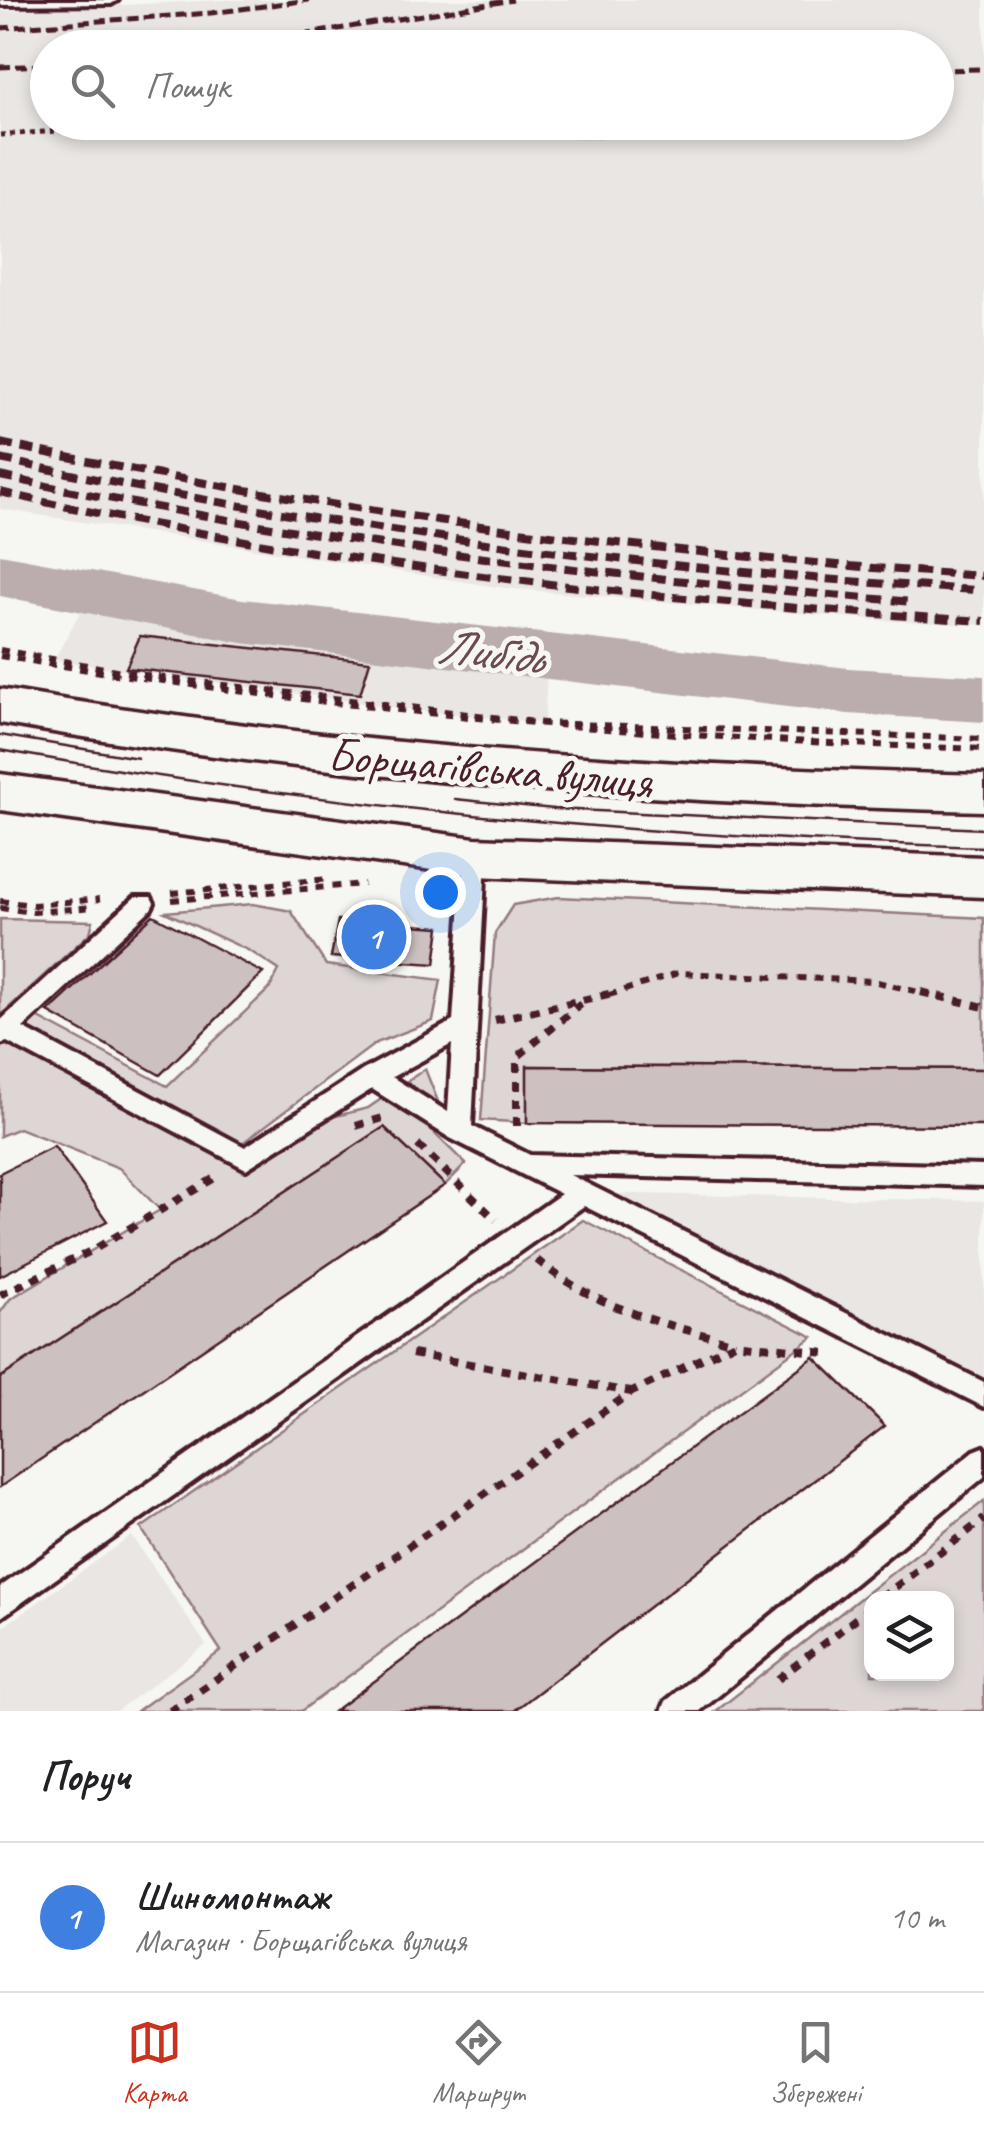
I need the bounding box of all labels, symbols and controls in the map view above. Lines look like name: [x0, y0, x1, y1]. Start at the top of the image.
search box: [30, 30, 954, 140]
icon: search: [65, 58, 120, 113]
text: Пошук: [145, 62, 230, 109]
water label: Либідь: [434, 614, 552, 690]
street label: Борщагівська вулиця: [325, 724, 656, 812]
your location: [415, 867, 466, 918]
pin: 1: [342, 900, 406, 974]
map controls: [864, 1591, 954, 1681]
button: layers: [864, 1591, 954, 1681]
text: Поруч: [40, 1750, 130, 1803]
text: Шиномонтаж: [135, 1873, 329, 1920]
text: 1: [65, 1897, 80, 1938]
text: 10 m: [890, 1897, 944, 1938]
text: Магазин · Борщагівська вулиця: [135, 1920, 467, 1961]
tab: Карта: [123, 2015, 187, 2110]
tab: Маршрут: [432, 2015, 525, 2110]
tab: Збережені: [770, 2015, 861, 2110]

